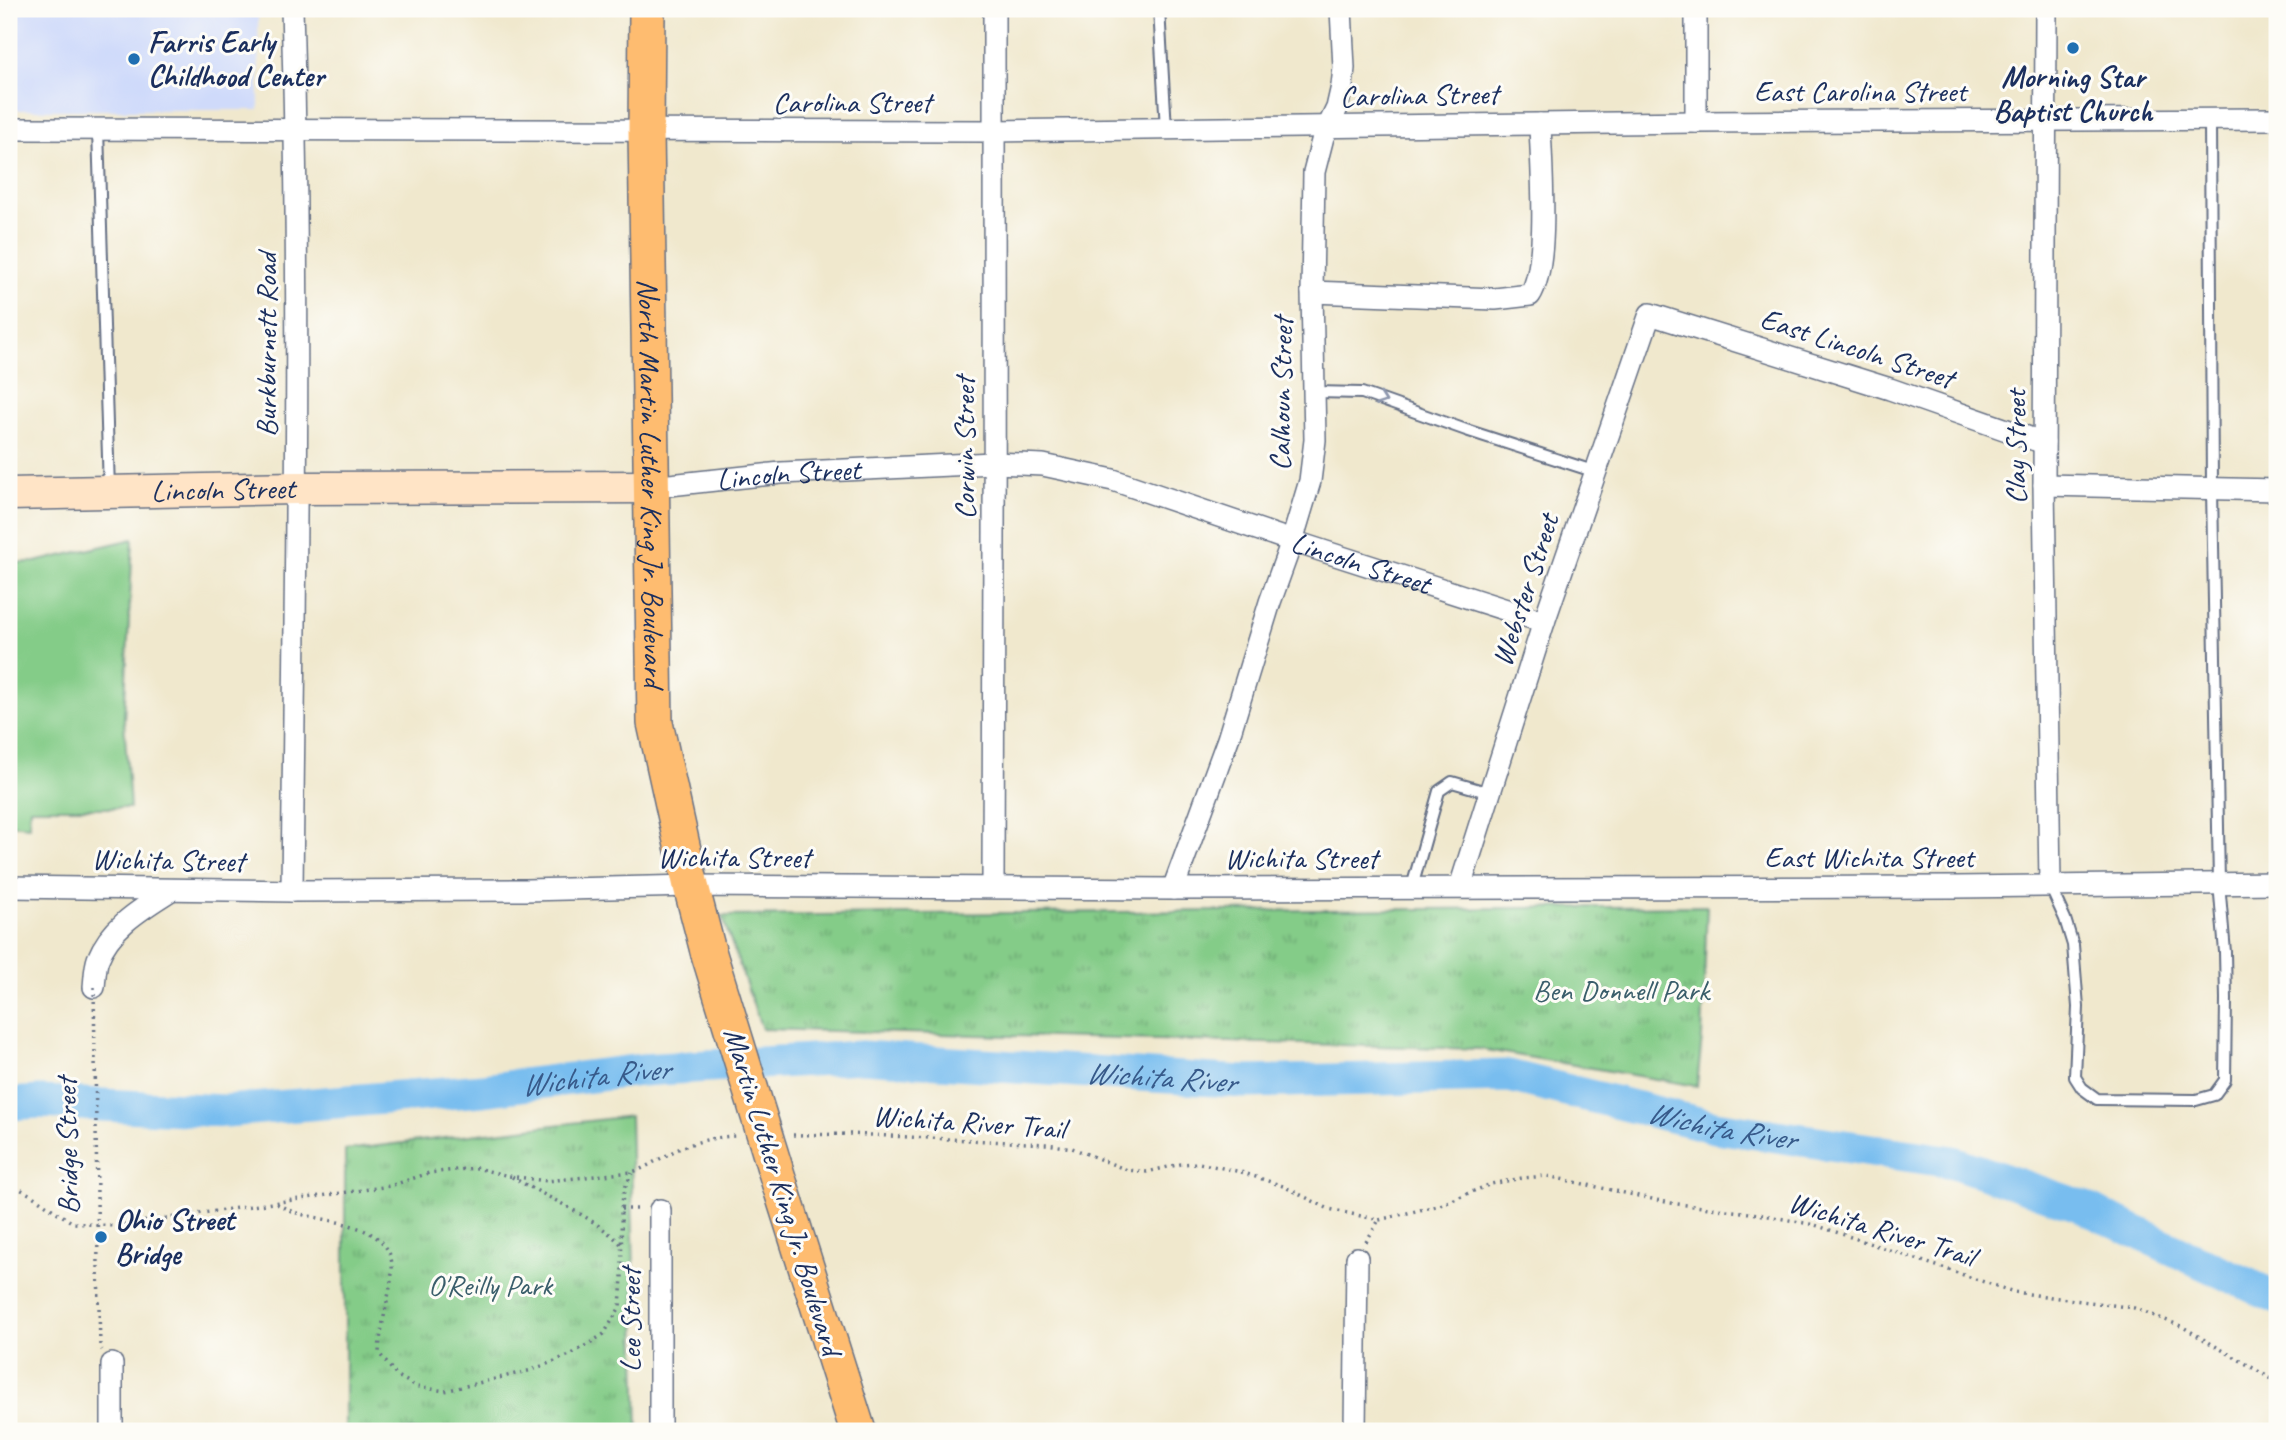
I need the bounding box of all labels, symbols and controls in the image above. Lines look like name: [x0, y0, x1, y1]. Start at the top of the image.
place label: Farris Early Childhood Center: [148, 23, 327, 95]
marker: Morning Star Baptist Church: [2065, 40, 2081, 56]
marker: Farris Early Childhood Center: [126, 51, 142, 67]
place label: Morning Star Baptist Church: [1994, 58, 2154, 130]
street label: East Carolina Street: [1754, 72, 1969, 110]
street label: Carolina Street: [1339, 75, 1503, 115]
street label: Carolina Street: [773, 83, 935, 121]
street label: Burkburnett Road: [247, 249, 285, 437]
street label: North Martin Luther King Jr. Boulevard: [629, 279, 674, 691]
street label: East Lincoln Street: [1756, 299, 1962, 398]
street label: Calhoun Street: [1261, 313, 1301, 471]
street label: Corwin Street: [945, 373, 983, 519]
street label: Clay Street: [1996, 387, 2034, 504]
one-way arrow: [1375, 392, 1387, 406]
street label: Lincoln Street: [715, 450, 864, 499]
street label: Lincoln Street: [151, 469, 298, 510]
street label: Webster Street: [1483, 506, 1568, 671]
street label: Lincoln Street: [1286, 523, 1438, 604]
street label: Wichita Street: [658, 838, 814, 876]
street label: East Wichita Street: [1764, 838, 1977, 876]
street label: Wichita Street: [1225, 839, 1381, 877]
street label: Wichita Street: [91, 840, 249, 880]
park label: Ben Donnell Park: [1533, 971, 1711, 1009]
street label: Martin Luther King Jr. Boulevard: [715, 1023, 852, 1363]
water label: Wichita River: [518, 1048, 675, 1106]
water label: Wichita River: [1085, 1052, 1241, 1103]
street label: Bridge Street: [47, 1073, 87, 1215]
water label: Wichita River: [1643, 1091, 1802, 1160]
street label: Wichita River Trail: [872, 1096, 1071, 1148]
street label: Wichita River Trail: [1784, 1183, 1984, 1277]
place label: Ohio Street Bridge: [115, 1201, 237, 1273]
marker: Ohio Street Bridge: [93, 1229, 109, 1245]
street label: Lee Street: [611, 1264, 649, 1372]
park label: O'Reilly Park: [428, 1266, 554, 1304]

